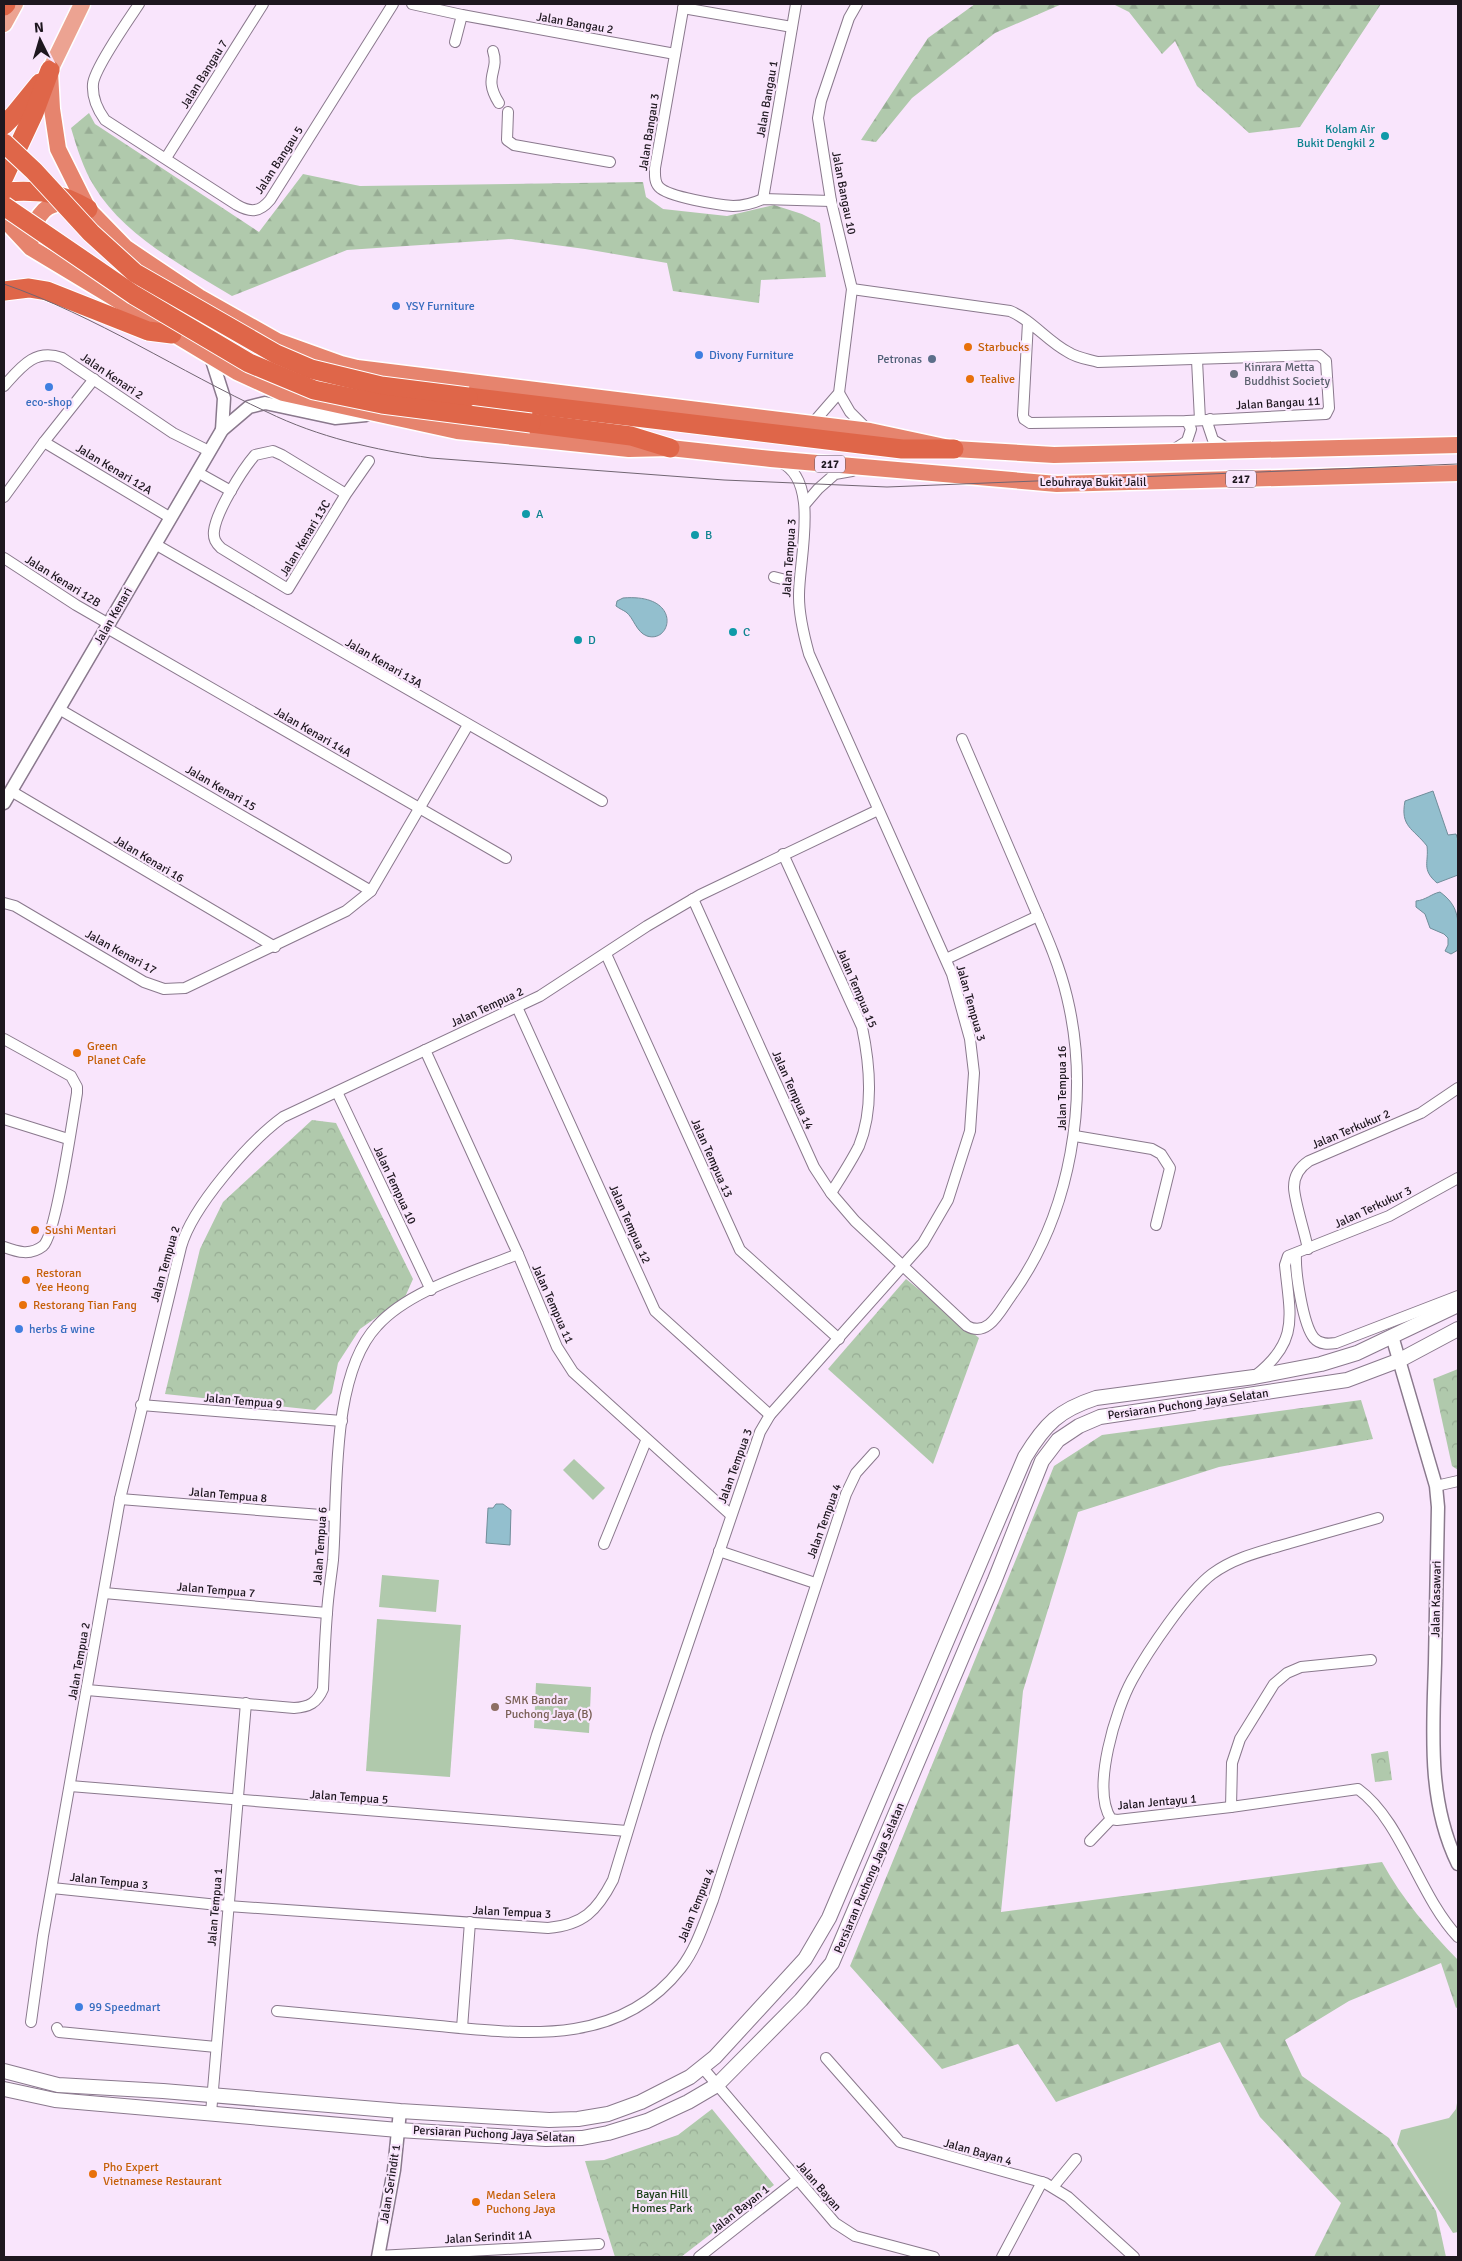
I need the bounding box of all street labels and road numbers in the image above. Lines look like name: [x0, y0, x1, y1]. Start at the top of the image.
street label: Jalan Bangau 2: [535, 9, 615, 38]
street label: Jalan Bangau 7: [177, 37, 231, 111]
street label: Jalan Bangau 1: [753, 59, 782, 139]
street label: Jalan Bangau 3: [636, 92, 663, 172]
street label: Jalan Bangau 5: [252, 123, 307, 197]
street label: Jalan Bangau 10: [828, 150, 859, 236]
street label: Jalan Kenari 2: [77, 350, 146, 403]
street label: Jalan Bangau 11: [1235, 394, 1321, 413]
street label: Jalan Kenari 12A: [73, 441, 155, 498]
road number: 217: [815, 456, 845, 472]
road number: 217: [1226, 470, 1256, 488]
street label: Lebuhraya Bukit Jalil: [1039, 475, 1147, 490]
street label: Jalan Kenari 13C: [277, 497, 334, 579]
street label: Jalan Tempua 3: [779, 518, 800, 598]
street label: Jalan Kenari 12B: [22, 552, 103, 611]
street label: Jalan Kenari: [91, 585, 136, 647]
street label: Jalan Kenari 13A: [343, 635, 425, 692]
street label: Jalan Kenari 14A: [272, 704, 354, 761]
street label: Jalan Kenari 15: [183, 762, 259, 815]
street label: Jalan Kenari 16: [111, 833, 186, 886]
street label: Jalan Kenari 17: [83, 927, 159, 978]
street label: Jalan Tempua 15: [833, 946, 880, 1030]
street label: Jalan Tempua 3: [952, 963, 989, 1043]
street label: Jalan Tempua 2: [448, 984, 526, 1031]
street label: Jalan Tempua 16: [1055, 1045, 1070, 1131]
street label: Jalan Tempua 14: [768, 1048, 817, 1133]
street label: Jalan Terkukur 2: [1310, 1106, 1393, 1153]
street label: Jalan Tempua 13: [687, 1116, 736, 1200]
street label: Jalan Tempua 10: [370, 1144, 419, 1227]
street label: Jalan Tempua 12: [605, 1182, 654, 1266]
street label: Jalan Terkukur 3: [1332, 1183, 1414, 1232]
street label: Jalan Tempua 2: [147, 1224, 184, 1304]
street label: Jalan Tempua 11: [528, 1262, 577, 1346]
street label: Persiaran Puchong Jaya Selatan: [1107, 1386, 1270, 1423]
street label: Jalan Tempua 9: [203, 1391, 283, 1412]
street label: Jalan Tempua 3: [715, 1427, 756, 1506]
street label: Jalan Tempua 4: [804, 1481, 845, 1561]
street label: Jalan Tempua 8: [188, 1485, 268, 1506]
street label: Jalan Tempua 6: [310, 1506, 331, 1586]
street label: Jalan Kasawari: [1428, 1560, 1445, 1638]
street label: Jalan Tempua 7: [176, 1580, 256, 1601]
street label: Jalan Tempua 2: [65, 1621, 94, 1701]
street label: Jalan Tempua 5: [309, 1787, 389, 1808]
street label: Jalan Jentayu 1: [1117, 1792, 1197, 1813]
street label: Persiaran Puchong Jaya Selatan: [831, 1801, 908, 1956]
street label: Jalan Tempua 4: [675, 1865, 718, 1944]
street label: Jalan Tempua 1: [205, 1867, 226, 1947]
street label: Jalan Tempua 3: [69, 1870, 149, 1893]
street label: Jalan Tempua 3: [472, 1903, 552, 1922]
street label: Persiaran Puchong Jaya Selatan: [412, 2123, 575, 2146]
street label: Jalan Bayan 4: [942, 2136, 1014, 2170]
street label: Jalan Serindit 1: [377, 2143, 404, 2225]
street label: Jalan Bayan: [793, 2158, 844, 2214]
street label: Jalan Bayan 1: [708, 2182, 773, 2237]
street label: Jalan Serindit 1A: [444, 2228, 533, 2247]

